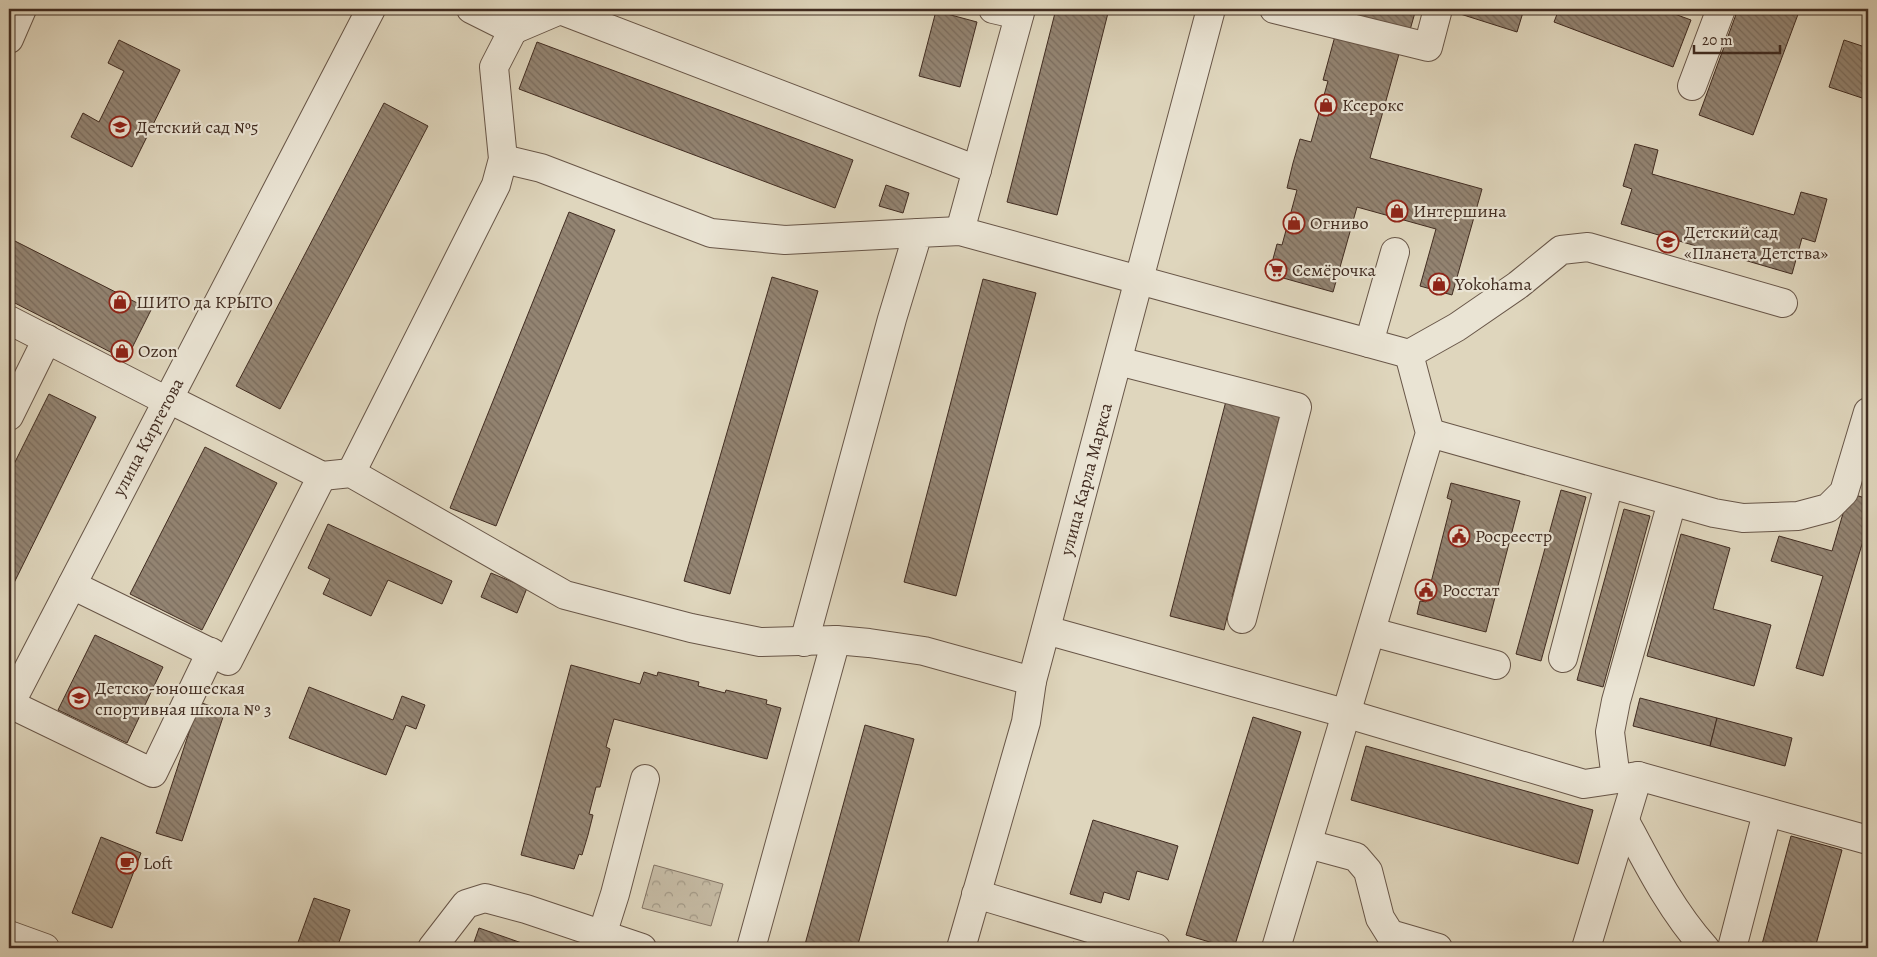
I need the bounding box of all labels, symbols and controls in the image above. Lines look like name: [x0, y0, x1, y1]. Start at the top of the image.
scale bar: [1694, 22, 1781, 54]
text: 20 m: [1702, 30, 1733, 50]
shop icon: Ксерокс: [1314, 93, 1338, 117]
place label: Ксерокс: [1342, 93, 1404, 117]
school or university icon: Дeтский сад №5: [108, 115, 132, 139]
place label: Дeтский сад №5: [136, 115, 259, 139]
shop icon: Интершина: [1385, 199, 1409, 223]
place label: Интершина: [1413, 199, 1507, 223]
shop icon: Огниво: [1282, 211, 1306, 235]
place label: Огниво: [1310, 211, 1369, 235]
place label: Детский сад «Планета Детства»: [1684, 220, 1829, 265]
school or university icon: Детский сад «Планета Детства»: [1656, 230, 1680, 254]
supermarket icon: Семёрочка: [1264, 258, 1288, 282]
place label: Семёрочка: [1292, 258, 1377, 282]
shop icon: Yokohama: [1427, 272, 1451, 296]
place label: Yokohama: [1454, 272, 1532, 296]
shop icon: ШИТО да КРЫТО: [108, 290, 132, 314]
place label: ШИТО да КРЫТО: [136, 290, 273, 314]
shop icon: Ozon: [110, 339, 134, 363]
place label: Ozon: [138, 339, 178, 363]
street label: улица Киргетова: [106, 373, 190, 501]
street label: улица Карла Маркса: [1054, 399, 1118, 559]
public building icon: Росреестр: [1447, 524, 1471, 548]
place label: Росреестр: [1475, 524, 1552, 548]
public building icon: Росстат: [1414, 578, 1438, 602]
place label: Росстат: [1442, 578, 1500, 602]
place label: Детско-юношеская спортивная школа № 3: [95, 676, 272, 721]
school or university icon: Детско-юношеская спортивная школа № 3: [67, 686, 91, 710]
cafe icon: Loft: [115, 851, 139, 875]
place label: Loft: [143, 851, 173, 875]

